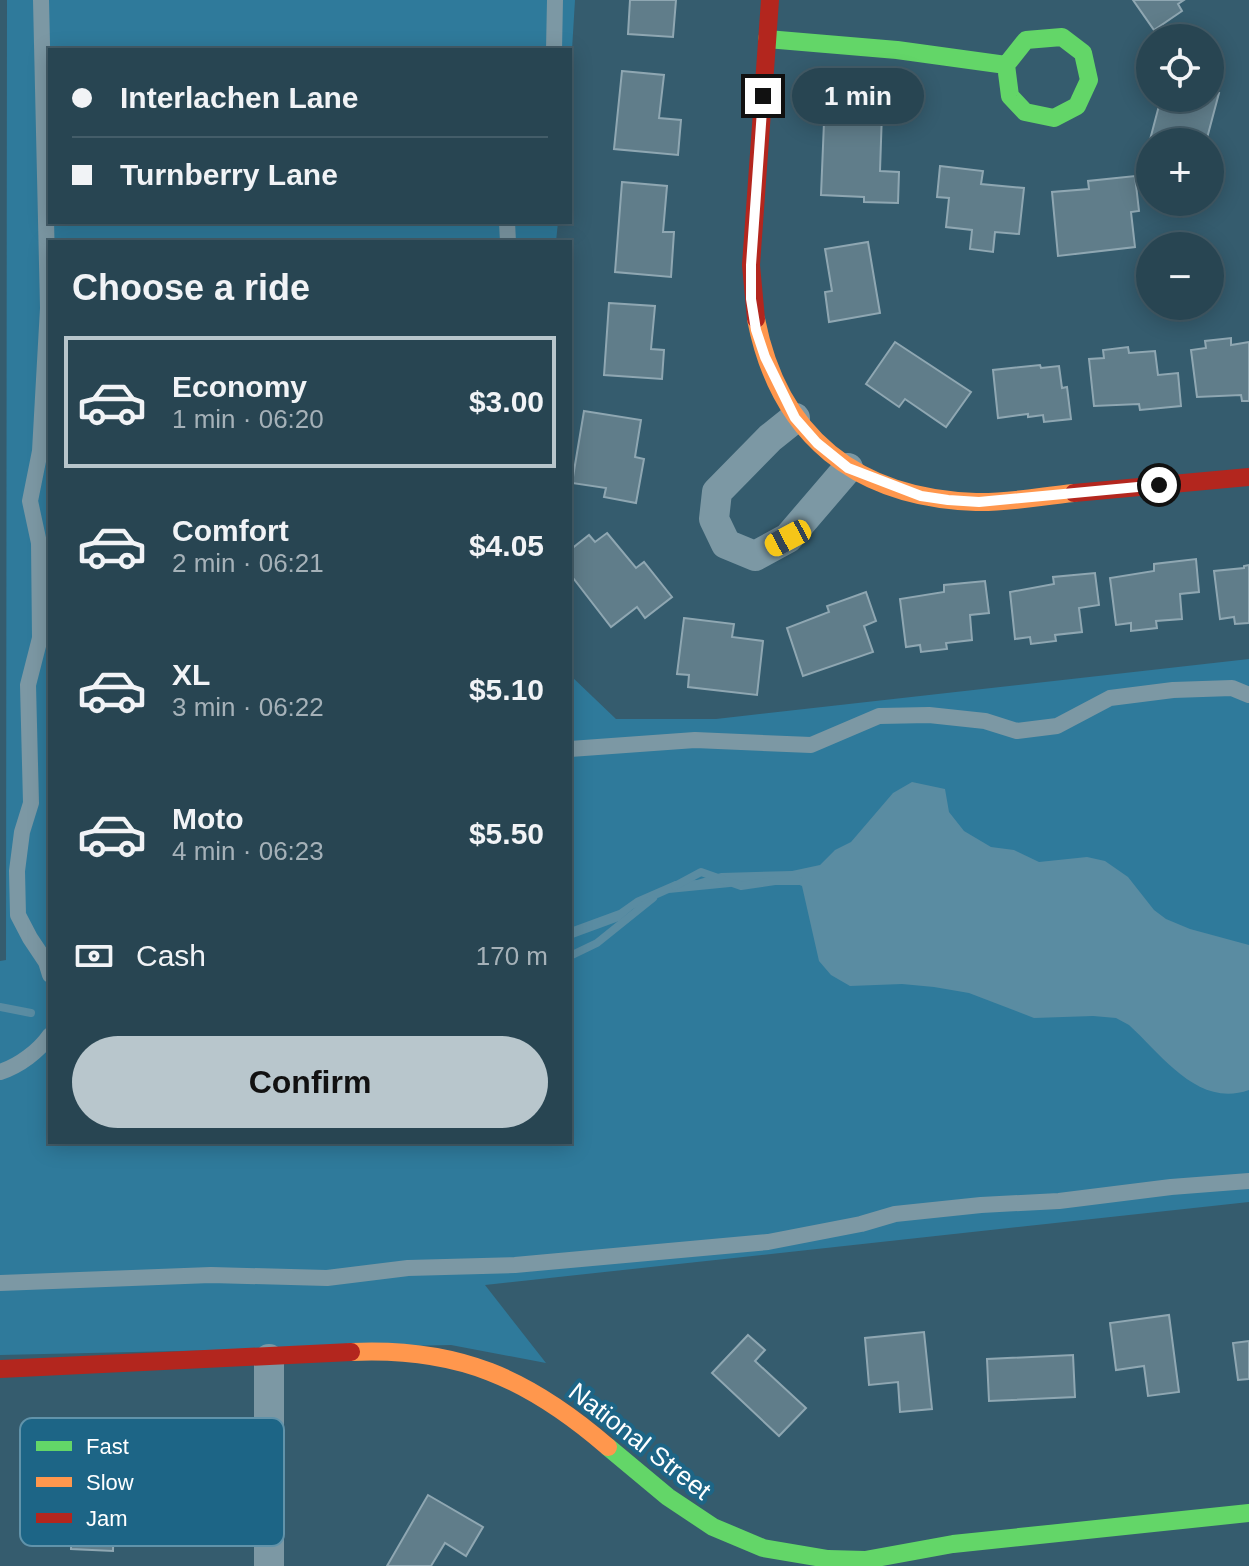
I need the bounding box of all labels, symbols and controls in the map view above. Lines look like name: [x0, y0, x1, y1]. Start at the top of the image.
map controls: [1136, 24, 1224, 320]
button: locate: [1136, 24, 1224, 112]
callout: 1 min: [791, 68, 923, 124]
route end: [745, 78, 781, 114]
text: Interlachen Lane: [120, 81, 358, 114]
text: 1 min: [824, 81, 892, 111]
button: +: [1136, 128, 1224, 216]
text: Turnberry Lane: [120, 158, 338, 191]
button: −: [1136, 232, 1224, 320]
text: Choose a ride: [72, 267, 310, 308]
icon: car: [76, 366, 148, 438]
text: Economy: [172, 370, 307, 403]
text: $3.00: [469, 385, 544, 418]
text: 1 min · 06:20: [172, 404, 324, 434]
route start: [1141, 467, 1177, 503]
icon: car: [76, 510, 148, 582]
text: Comfort: [172, 514, 289, 547]
car: [761, 516, 815, 560]
text: $4.05: [469, 529, 544, 562]
text: 2 min · 06:21: [172, 548, 324, 578]
icon: car: [76, 654, 148, 726]
text: XL: [172, 658, 210, 691]
text: $5.10: [469, 673, 544, 706]
text: 3 min · 06:22: [172, 692, 324, 722]
icon: car: [76, 798, 148, 870]
text: Moto: [172, 802, 244, 835]
text: $5.50: [469, 817, 544, 850]
text: 4 min · 06:23: [172, 836, 324, 866]
icon: cash: [72, 934, 116, 978]
text: Cash: [136, 939, 206, 972]
text: 170 m: [476, 941, 548, 971]
button: Confirm: [72, 1036, 548, 1128]
street label: National Street: [563, 1376, 718, 1506]
legend: [20, 1418, 284, 1546]
text: Fast: [86, 1434, 129, 1459]
text: Slow: [86, 1470, 134, 1495]
text: Jam: [86, 1506, 128, 1531]

